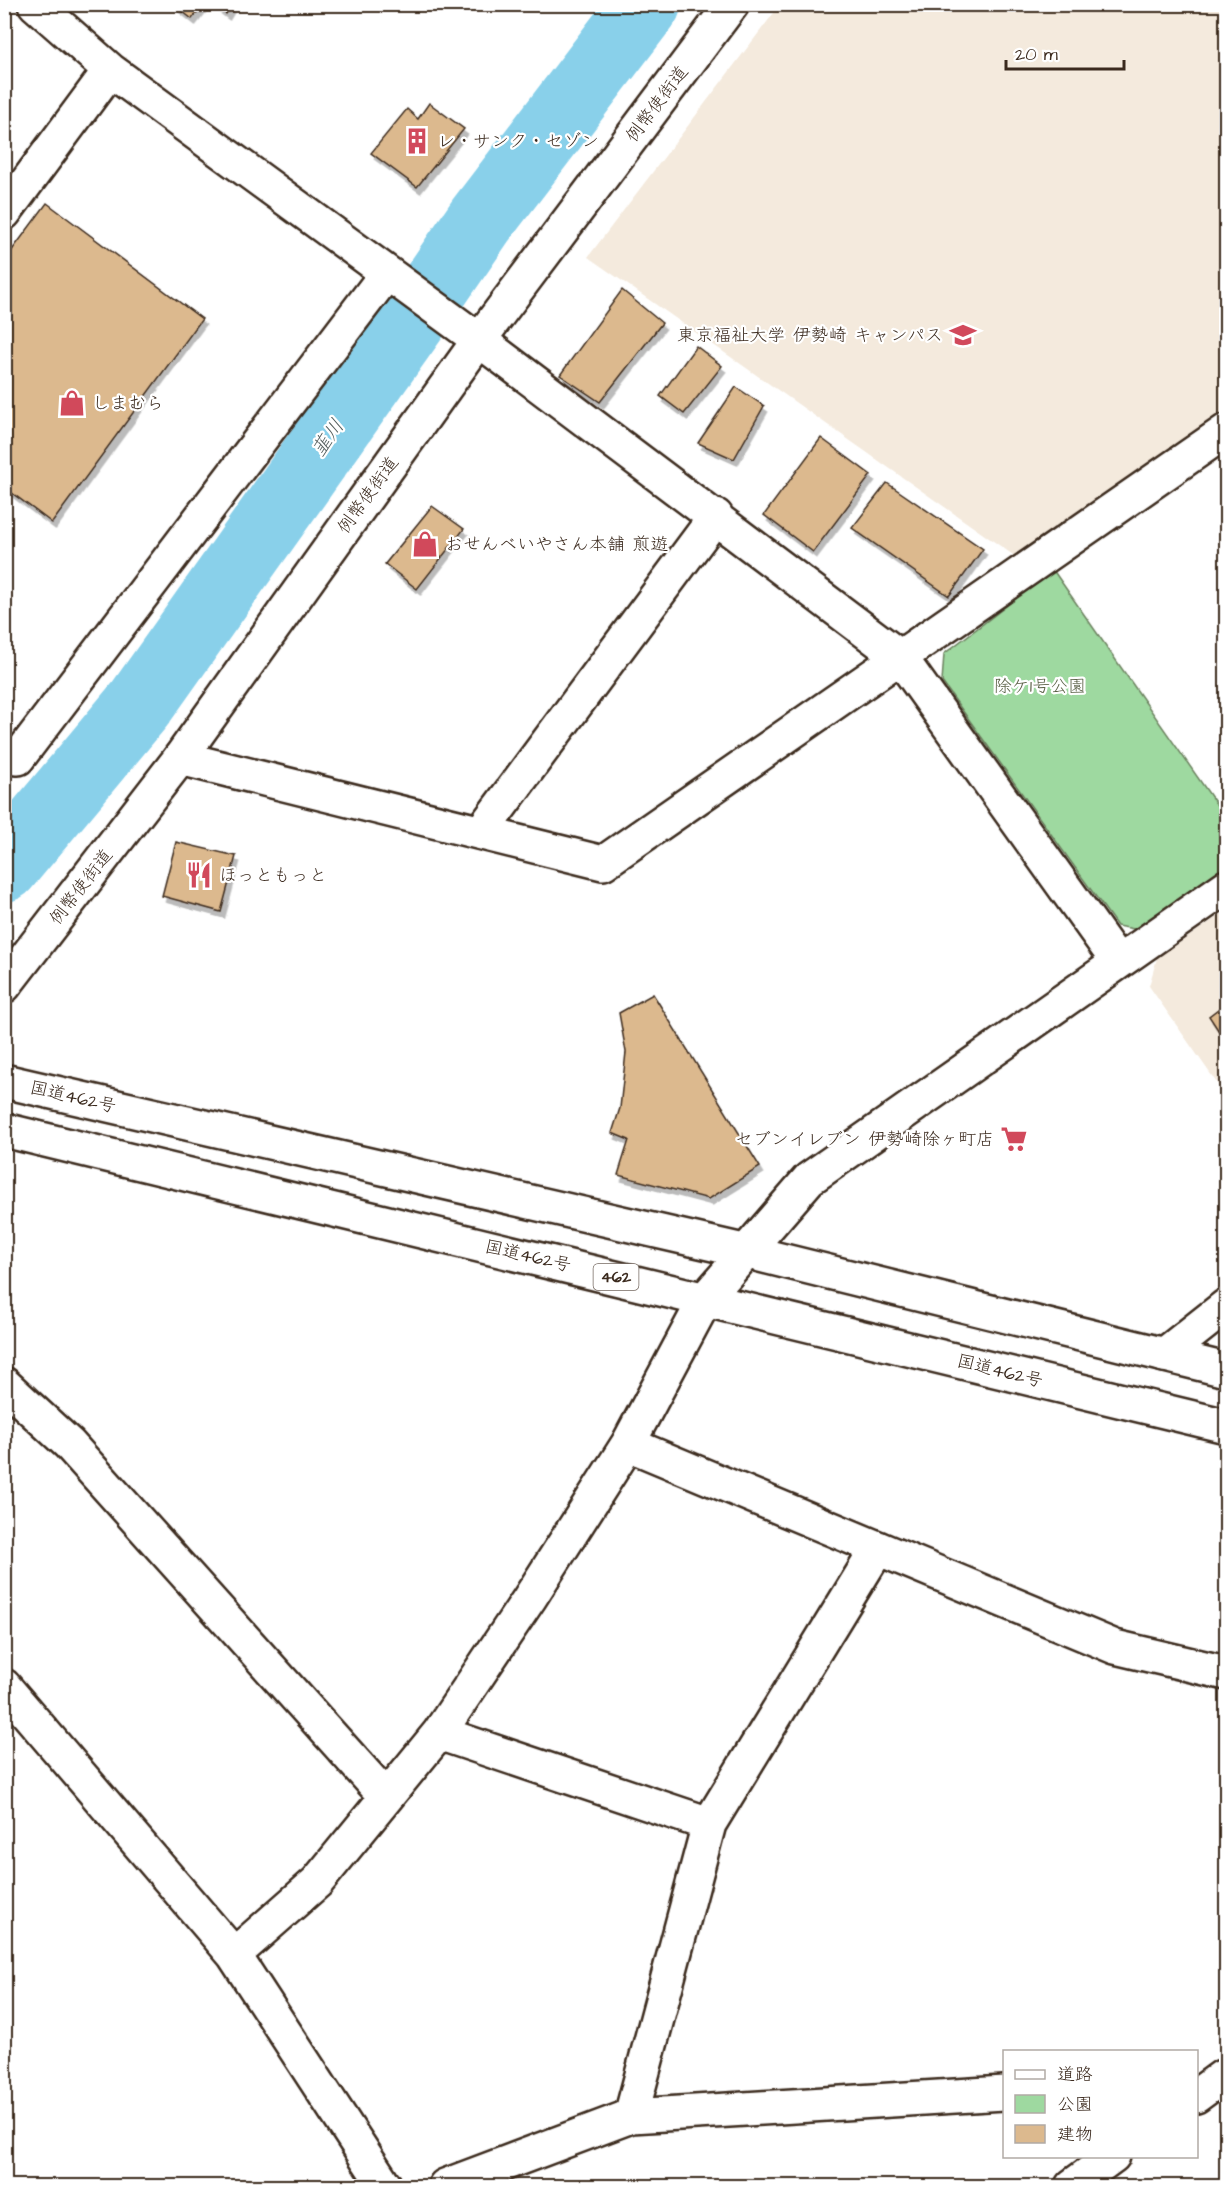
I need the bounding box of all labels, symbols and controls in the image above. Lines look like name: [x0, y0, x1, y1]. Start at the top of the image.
scale bar: [1006, 33, 1124, 71]
text: 20 m: [1015, 42, 1058, 67]
street label: 例幣使街道: [620, 61, 694, 147]
building icon: レ・サンク・セゾン: [402, 126, 432, 156]
place label: レ・サンク・セゾン: [437, 129, 599, 154]
school or university icon: 東京福祉大学 伊勢崎 キャンパス: [948, 320, 978, 350]
place label: 東京福祉大学 伊勢崎 キャンパス: [677, 323, 943, 348]
shop icon: しまむら: [57, 388, 87, 418]
place label: しまむら: [92, 391, 164, 416]
water label: 韮川: [305, 414, 351, 462]
street label: 例幣使街道: [331, 451, 405, 539]
shop icon: おせんベいやさん本舗 煎遊: [410, 529, 440, 559]
place label: おせんベいやさん本舗 煎遊: [445, 532, 668, 557]
park label: 除ケ1号公園: [994, 674, 1086, 699]
street label: 例幣使街道: [43, 844, 119, 930]
restaurant icon: ほっともっと: [184, 860, 214, 890]
place label: ほっともっと: [219, 863, 327, 888]
street label: 国道462号: [27, 1075, 119, 1119]
supermarket icon: セブンイレブン 伊勢崎除ヶ町店: [999, 1124, 1029, 1154]
place label: セブンイレブン 伊勢崎除ヶ町店: [735, 1127, 994, 1152]
street label: 国道462号: [482, 1234, 574, 1278]
road number: 462: [594, 1264, 638, 1290]
street label: 国道462号: [954, 1348, 1046, 1394]
legend: [1003, 2050, 1198, 2158]
text: 道路: [1057, 2062, 1093, 2087]
text: 公園: [1057, 2092, 1093, 2117]
text: 建物: [1057, 2122, 1093, 2147]

